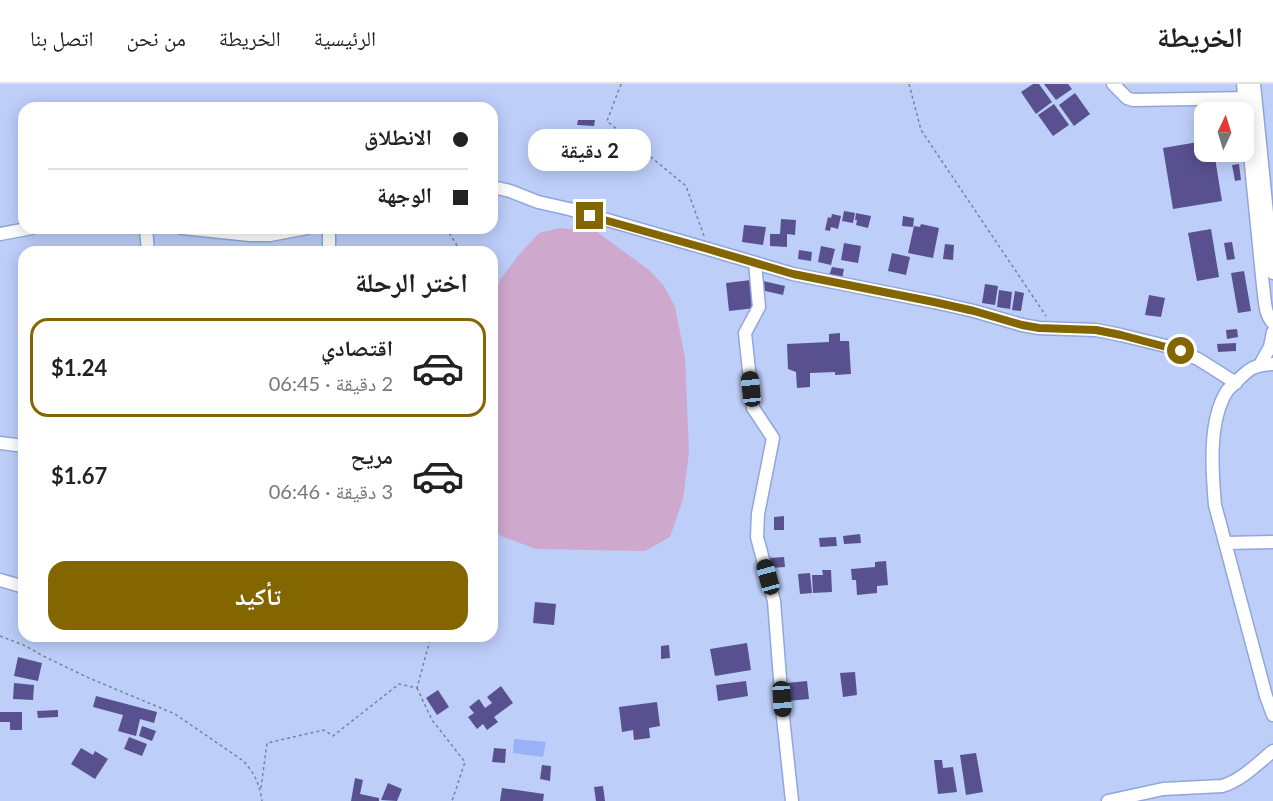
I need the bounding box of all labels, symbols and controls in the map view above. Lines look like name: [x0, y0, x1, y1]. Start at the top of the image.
text: الخريطة: [1157, 19, 1243, 53]
text: اتصل بنا: [30, 25, 94, 50]
text: من نحن: [127, 25, 186, 50]
text: الخريطة: [219, 25, 281, 50]
text: الرئيسية: [314, 25, 376, 50]
north arrow: [1194, 102, 1254, 162]
map controls: [1194, 102, 1254, 162]
text: الانطلاق: [364, 123, 432, 150]
callout: 2 دقيقة: [528, 129, 652, 171]
text: 2 دقيقة: [560, 138, 619, 162]
text: الوجهة: [377, 181, 432, 208]
route end: [576, 202, 603, 229]
text: اختر الرحلة: [355, 265, 468, 298]
text: اقتصادي: [321, 334, 393, 361]
route start: [1167, 337, 1194, 364]
icon: car: [411, 341, 465, 395]
text: $1.24: [51, 354, 107, 381]
car: [740, 370, 762, 408]
text: 2 دقيقة · 06:45: [269, 371, 393, 395]
text: مريح: [350, 442, 393, 469]
icon: car: [411, 449, 465, 503]
text: $1.67: [51, 462, 107, 489]
text: 3 دقيقة · 06:46: [269, 479, 393, 503]
car: [755, 557, 781, 597]
button: تأكيد: [48, 561, 468, 630]
car: [772, 680, 792, 718]

